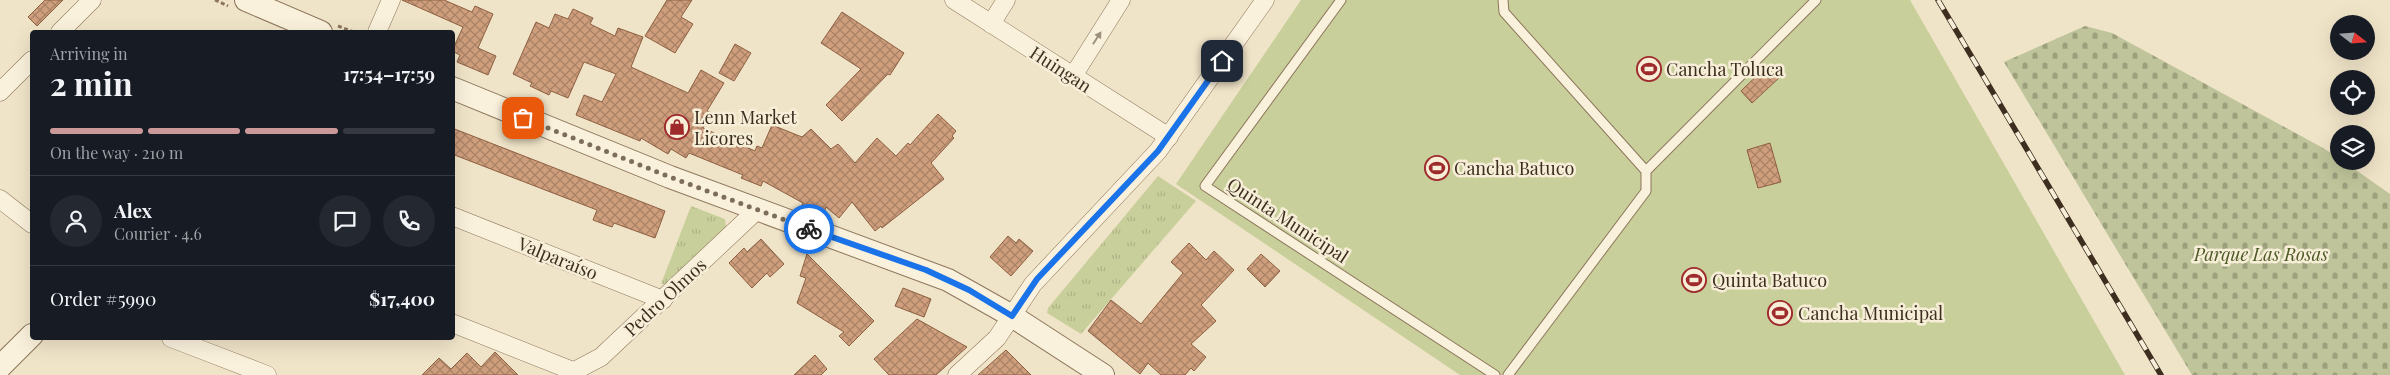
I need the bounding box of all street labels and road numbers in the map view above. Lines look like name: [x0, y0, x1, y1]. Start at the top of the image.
street label: Huingan: [1026, 40, 1097, 98]
street label: Quinta Municipal: [1223, 172, 1353, 268]
street label: Valparaíso: [514, 231, 602, 285]
street label: Pedro Olmos: [619, 253, 711, 341]

